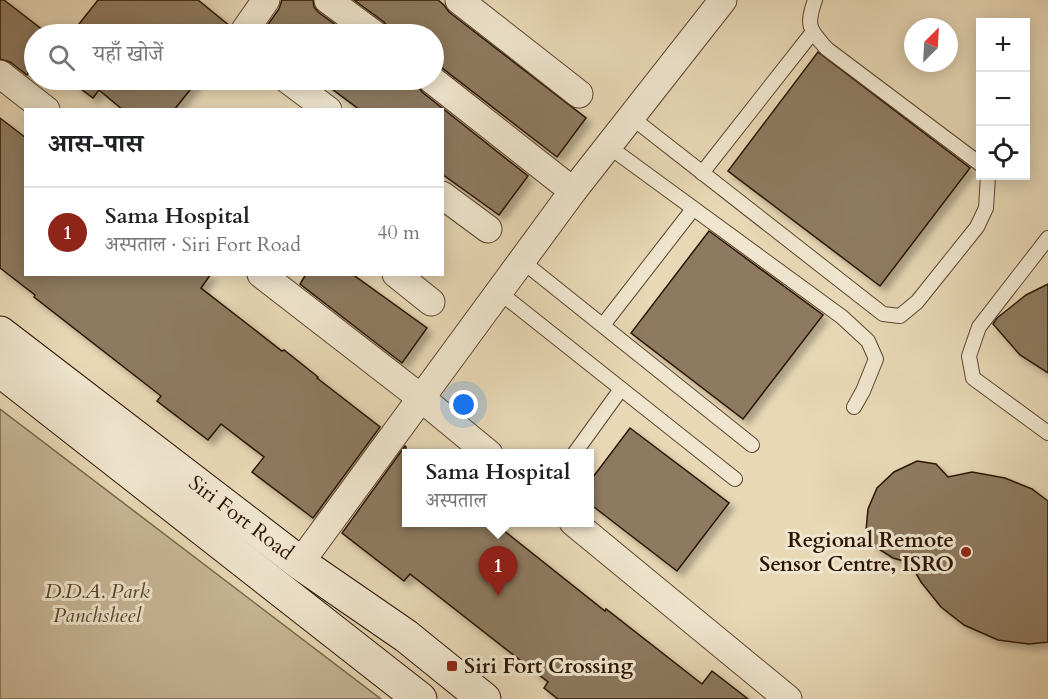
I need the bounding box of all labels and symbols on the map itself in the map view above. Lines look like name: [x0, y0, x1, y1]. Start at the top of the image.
north arrow: [904, 18, 958, 72]
your location: [449, 390, 478, 419]
street label: Siri Fort Road: [182, 469, 300, 567]
place label: Regional Remote Sensor Centre, ISRO: [759, 526, 954, 579]
marker: Regional Remote Sensor Centre, ISRO: [959, 545, 973, 559]
pin: 1: [478, 546, 518, 596]
park label: D.D.A. Park Panchsheel: [44, 577, 150, 630]
place label: Siri Fort Crossing: [464, 652, 633, 681]
marker: Siri Fort Crossing: [445, 659, 459, 673]

